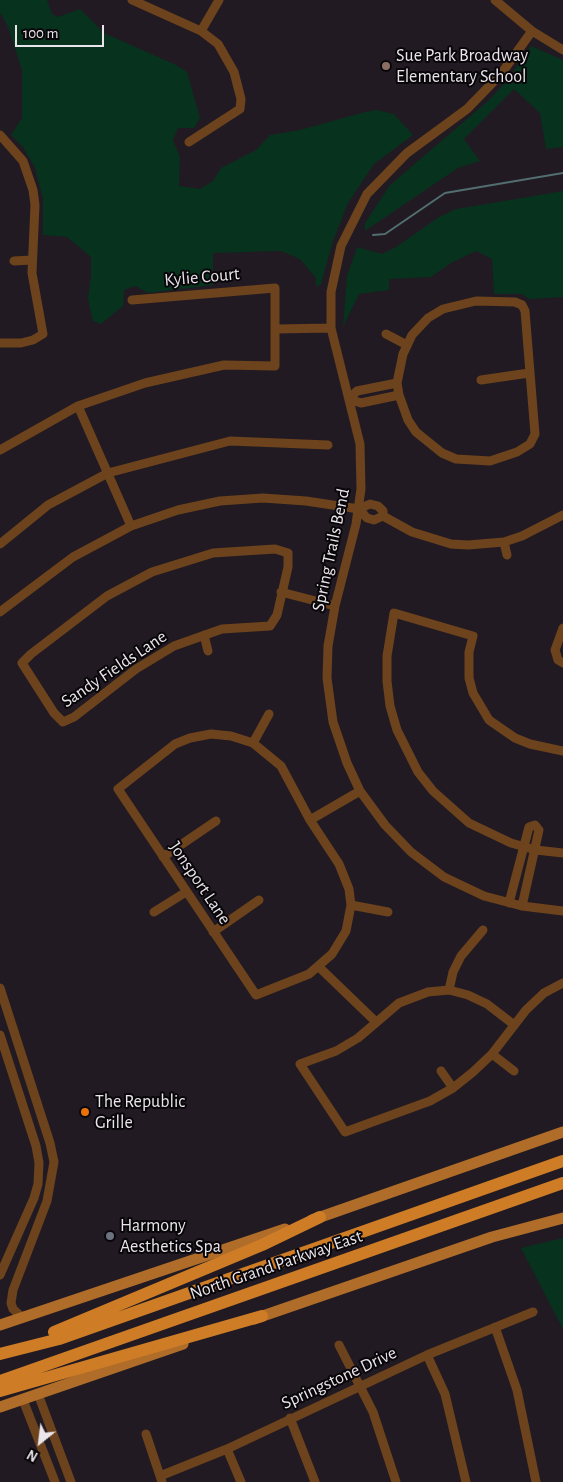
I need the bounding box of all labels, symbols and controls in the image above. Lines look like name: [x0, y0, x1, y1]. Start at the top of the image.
scale bar: [18, 15, 106, 47]
text: 100 m: [23, 26, 58, 41]
place label: Sue Park Broadway Elementary School: [396, 45, 528, 88]
marker: Sue Park Broadway Elementary School: [380, 60, 392, 72]
street label: Kylie Court: [163, 263, 241, 291]
street label: Spring Trails Bend: [307, 487, 355, 613]
street label: Sandy Fields Lane: [57, 626, 171, 712]
street label: Jonsport Lane: [164, 837, 236, 929]
place label: The Republic Grille: [95, 1091, 185, 1134]
marker: The Republic Grille: [79, 1106, 91, 1118]
place label: Harmony Aesthetics Spa: [120, 1215, 221, 1258]
street label: North Grand Parkway East: [187, 1225, 365, 1305]
marker: Harmony Aesthetics Spa: [104, 1230, 116, 1242]
street label: Springstone Drive: [278, 1342, 400, 1414]
north arrow: [15, 1417, 65, 1467]
text: N: [25, 1447, 40, 1464]

